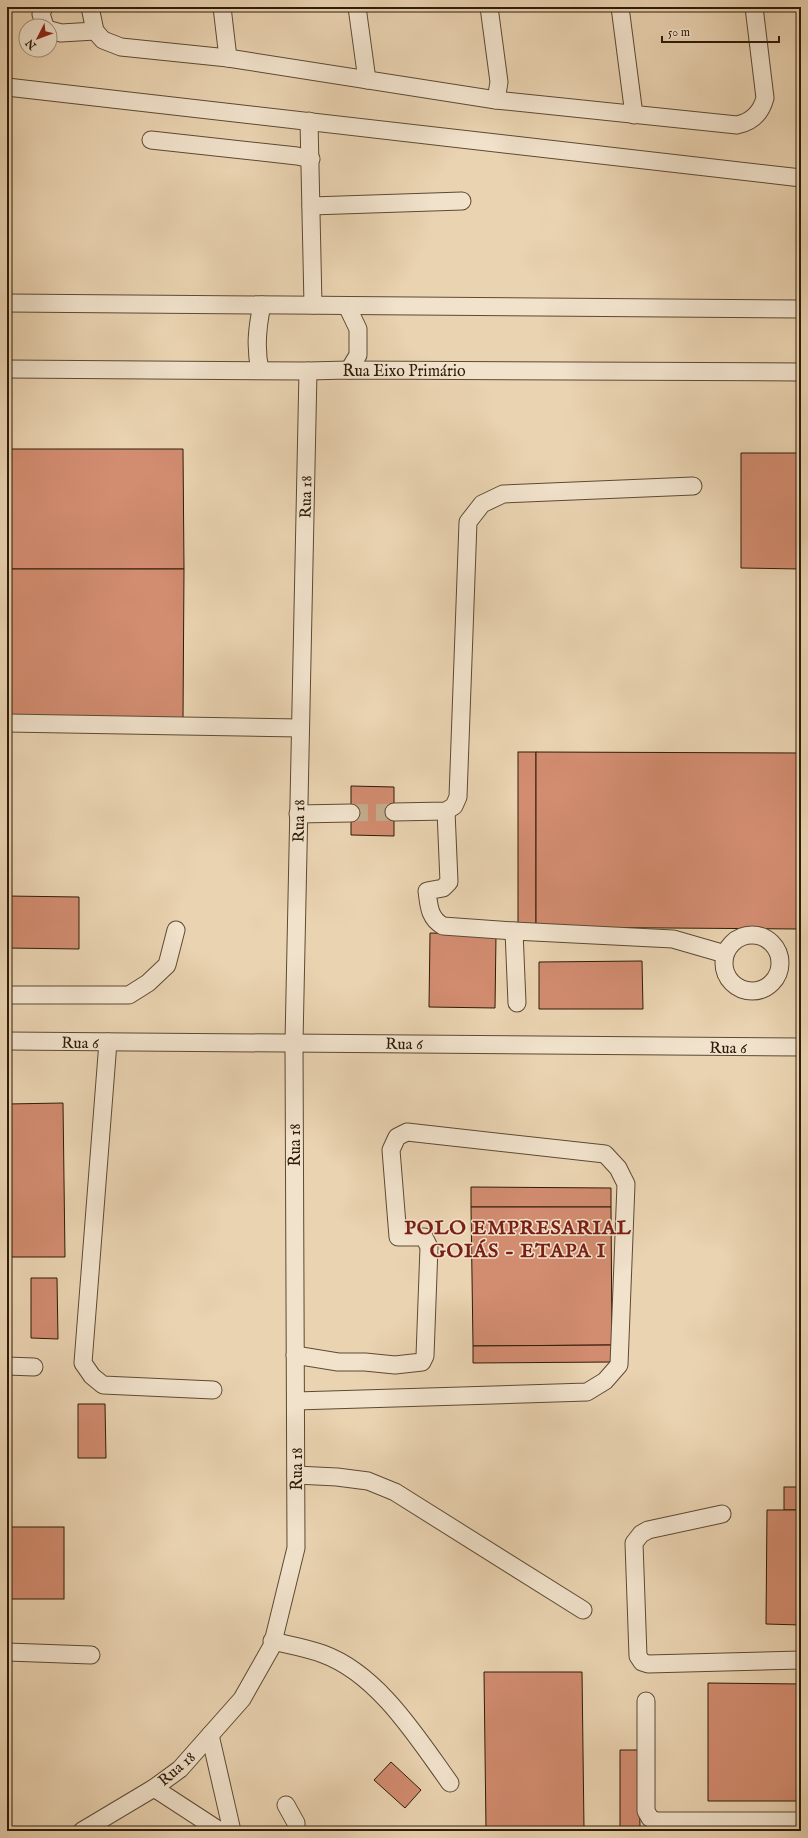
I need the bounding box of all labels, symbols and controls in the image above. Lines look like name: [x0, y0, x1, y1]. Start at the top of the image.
north arrow: [18, 18, 58, 58]
scale bar: [662, 18, 779, 44]
text: 50 m: [668, 25, 690, 40]
text: N: [23, 35, 40, 53]
street label: Rua Eixo Primário: [342, 362, 466, 382]
street label: Rua 18: [297, 475, 317, 519]
street label: Rua 18: [290, 799, 310, 843]
street label: Rua 6: [61, 1034, 99, 1054]
street label: Rua 6: [385, 1035, 423, 1055]
street label: Rua 6: [709, 1039, 747, 1059]
street label: Rua 18: [286, 1123, 306, 1167]
district label: POLO EMPRESARIAL GOIÁS - ETAPA I: [404, 1216, 632, 1264]
street label: Rua 18: [288, 1447, 308, 1491]
street label: Rua 18: [155, 1748, 200, 1791]

